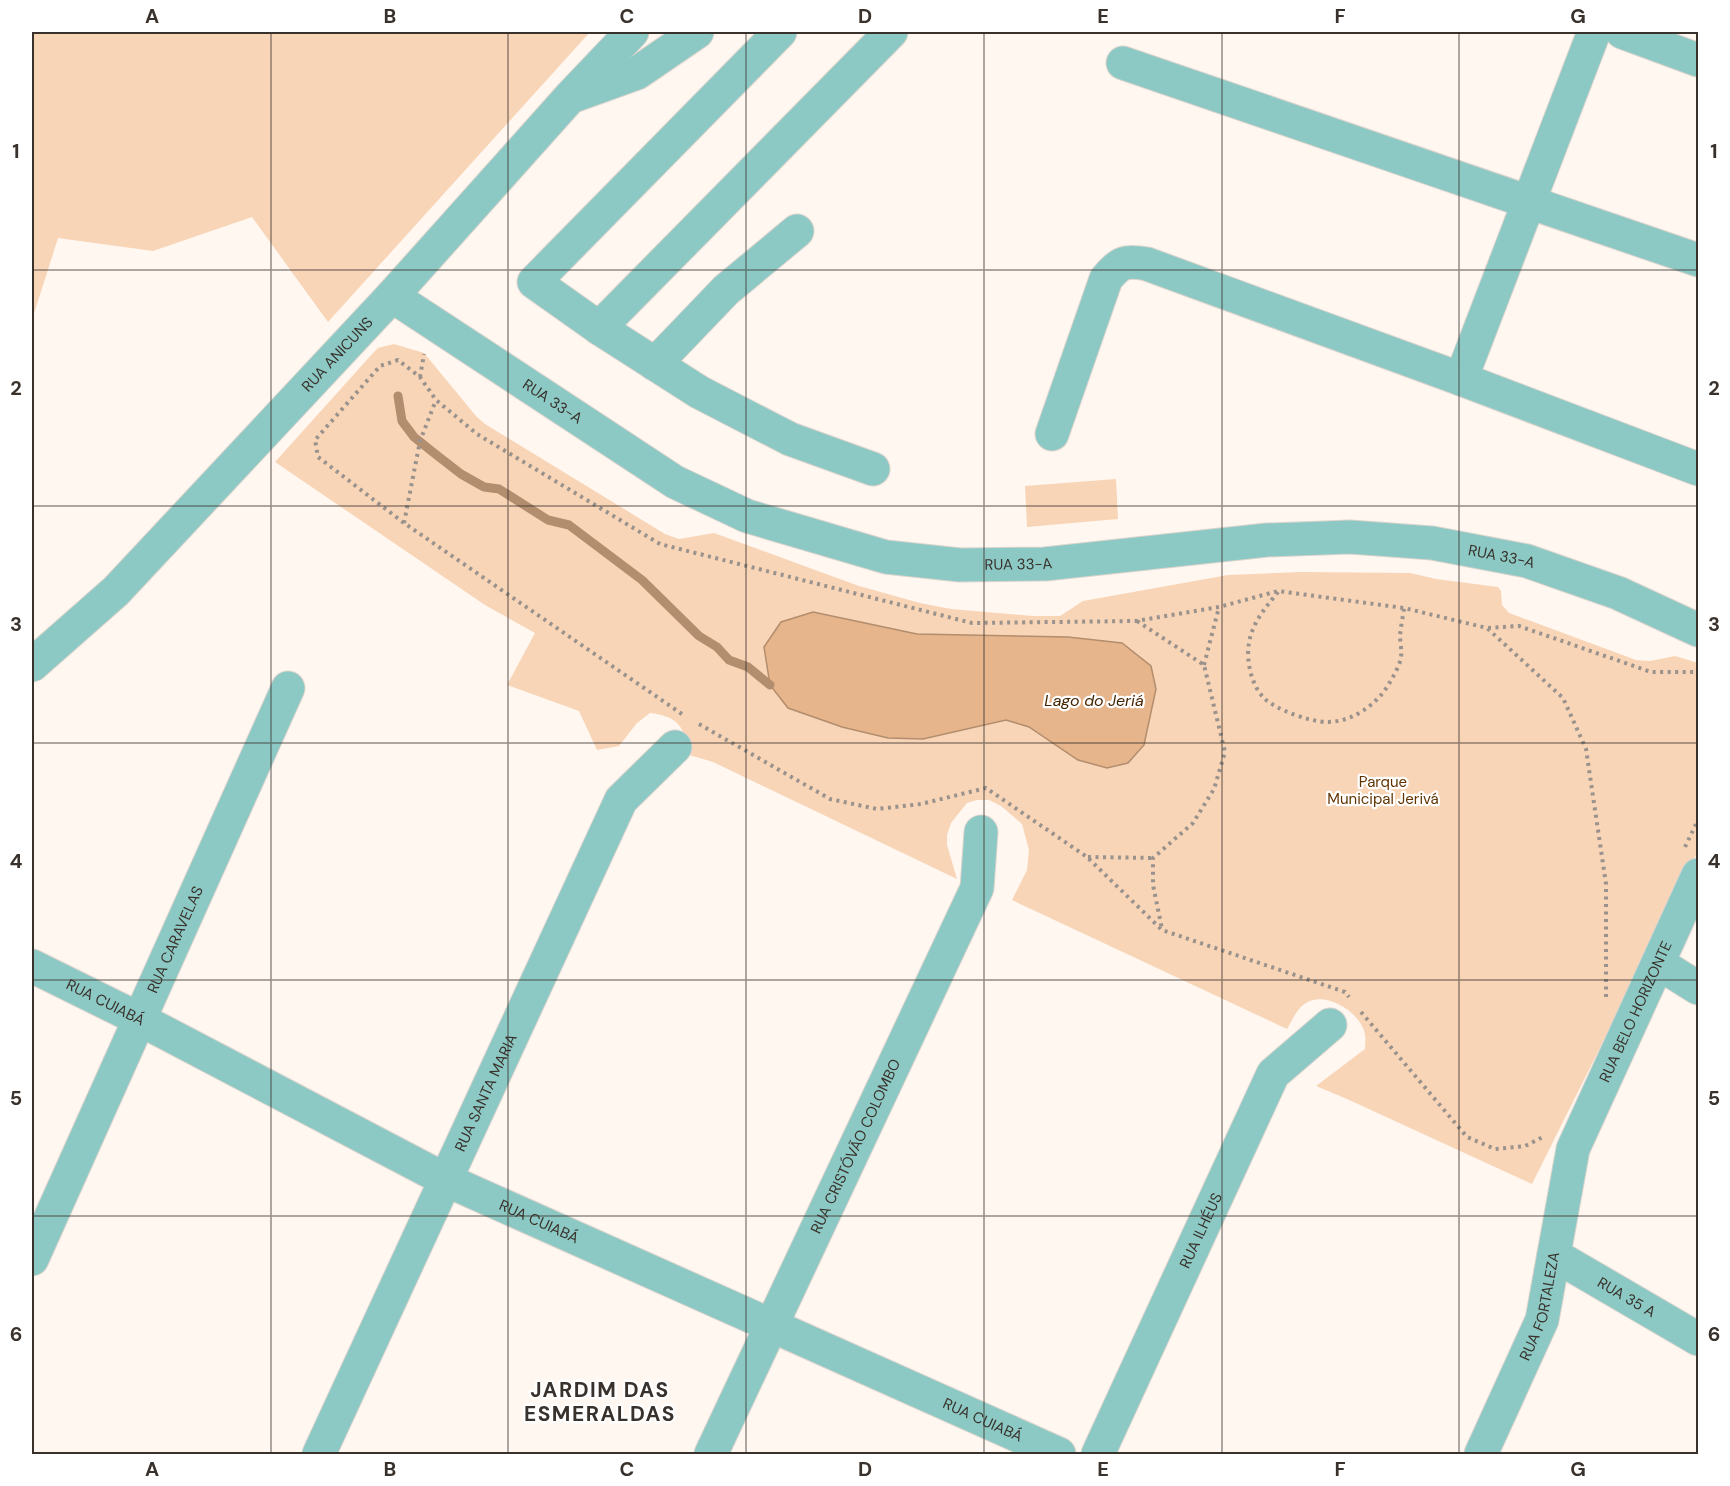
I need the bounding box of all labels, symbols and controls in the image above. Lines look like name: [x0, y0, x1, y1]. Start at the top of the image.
text: A: [145, 3, 159, 29]
text: B: [384, 3, 396, 29]
text: C: [620, 3, 634, 29]
text: D: [858, 3, 872, 29]
text: E: [1097, 3, 1109, 29]
text: F: [1334, 3, 1346, 29]
text: G: [1570, 3, 1586, 29]
text: 1: [12, 138, 20, 164]
text: 1: [1710, 138, 1718, 164]
street label: RUA ANICUNS: [297, 312, 378, 396]
text: 2: [10, 375, 22, 401]
street label: RUA 33-A: [519, 375, 586, 428]
text: 2: [1708, 375, 1720, 401]
street label: RUA 33-A: [1466, 540, 1538, 573]
street label: RUA 33-A: [984, 553, 1053, 575]
text: 3: [10, 611, 22, 637]
text: 3: [1708, 611, 1720, 637]
water label: Lago do Jeriá: [1044, 690, 1144, 711]
park label: Parque Municipal Jerivá: [1327, 772, 1439, 809]
text: 4: [10, 848, 23, 874]
text: 4: [1708, 848, 1721, 874]
street label: RUA CARAVELAS: [142, 883, 208, 996]
street label: RUA BELO HORIZONTE: [1595, 938, 1677, 1086]
street label: RUA CUIABÁ: [63, 975, 148, 1030]
street label: RUA SANTA MARIA: [450, 1031, 522, 1155]
street label: RUA CRISTÓVÃO COLOMBO: [806, 1056, 905, 1237]
text: 5: [10, 1085, 22, 1111]
text: 5: [1708, 1085, 1720, 1111]
street label: RUA ILHÉUS: [1175, 1189, 1227, 1271]
street label: RUA CUIABÁ: [496, 1195, 582, 1248]
street label: RUA FORTALEZA: [1515, 1250, 1564, 1364]
street label: RUA 35 A: [1594, 1272, 1659, 1322]
text: 6: [10, 1321, 22, 1347]
text: 6: [1708, 1321, 1720, 1347]
district label: JARDIM DAS ESMERALDAS: [524, 1376, 676, 1428]
street label: RUA CUIABÁ: [940, 1393, 1026, 1446]
text: A: [145, 1456, 159, 1482]
text: B: [384, 1456, 396, 1482]
text: C: [620, 1456, 634, 1482]
text: D: [858, 1456, 872, 1482]
text: E: [1097, 1456, 1109, 1482]
text: F: [1334, 1456, 1346, 1482]
text: G: [1570, 1456, 1586, 1482]

